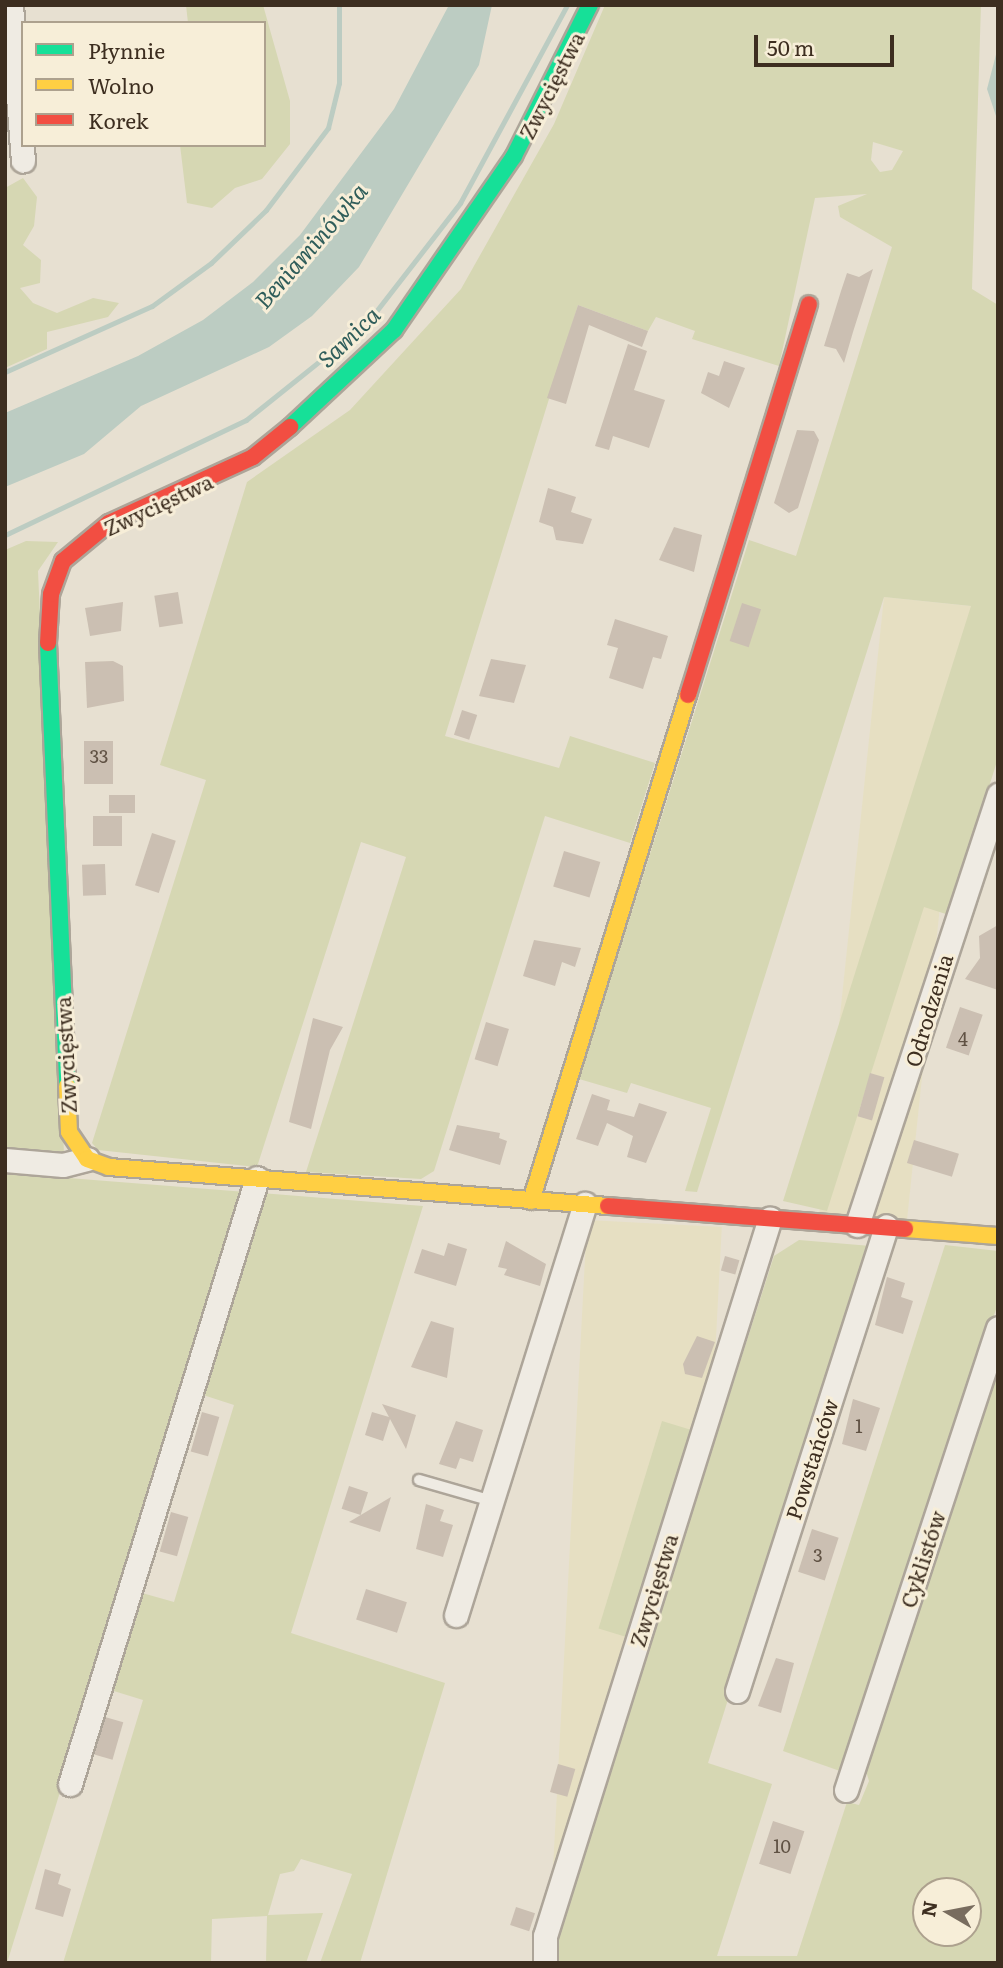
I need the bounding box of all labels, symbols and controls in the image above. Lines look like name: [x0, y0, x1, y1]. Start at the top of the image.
legend: [21, 21, 266, 147]
scale bar: [758, 21, 898, 65]
street label: Zwycięstwa: [513, 27, 589, 143]
text: 50 m: [767, 31, 814, 62]
text: Płynnie: [88, 34, 165, 65]
text: Wolno: [88, 69, 154, 100]
text: Korek: [88, 104, 149, 135]
water label: Beniaminówka: [248, 177, 372, 313]
water label: Samica: [311, 300, 385, 372]
street label: Zwycięstwa: [100, 468, 216, 540]
house number: 33: [90, 745, 108, 767]
street label: Odrodzenia: [899, 951, 957, 1069]
street label: Zwycięstwa: [49, 996, 81, 1114]
house number: 4: [958, 1028, 968, 1050]
street label: Powstańców: [780, 1395, 842, 1523]
house number: 1: [855, 1415, 863, 1437]
street label: Cyklistów: [894, 1507, 950, 1611]
street label: Zwycięstwa: [624, 1530, 682, 1650]
house number: 3: [813, 1544, 823, 1566]
house number: 10: [773, 1835, 791, 1857]
north arrow: [912, 1877, 982, 1947]
text: N: [913, 1898, 943, 1919]

